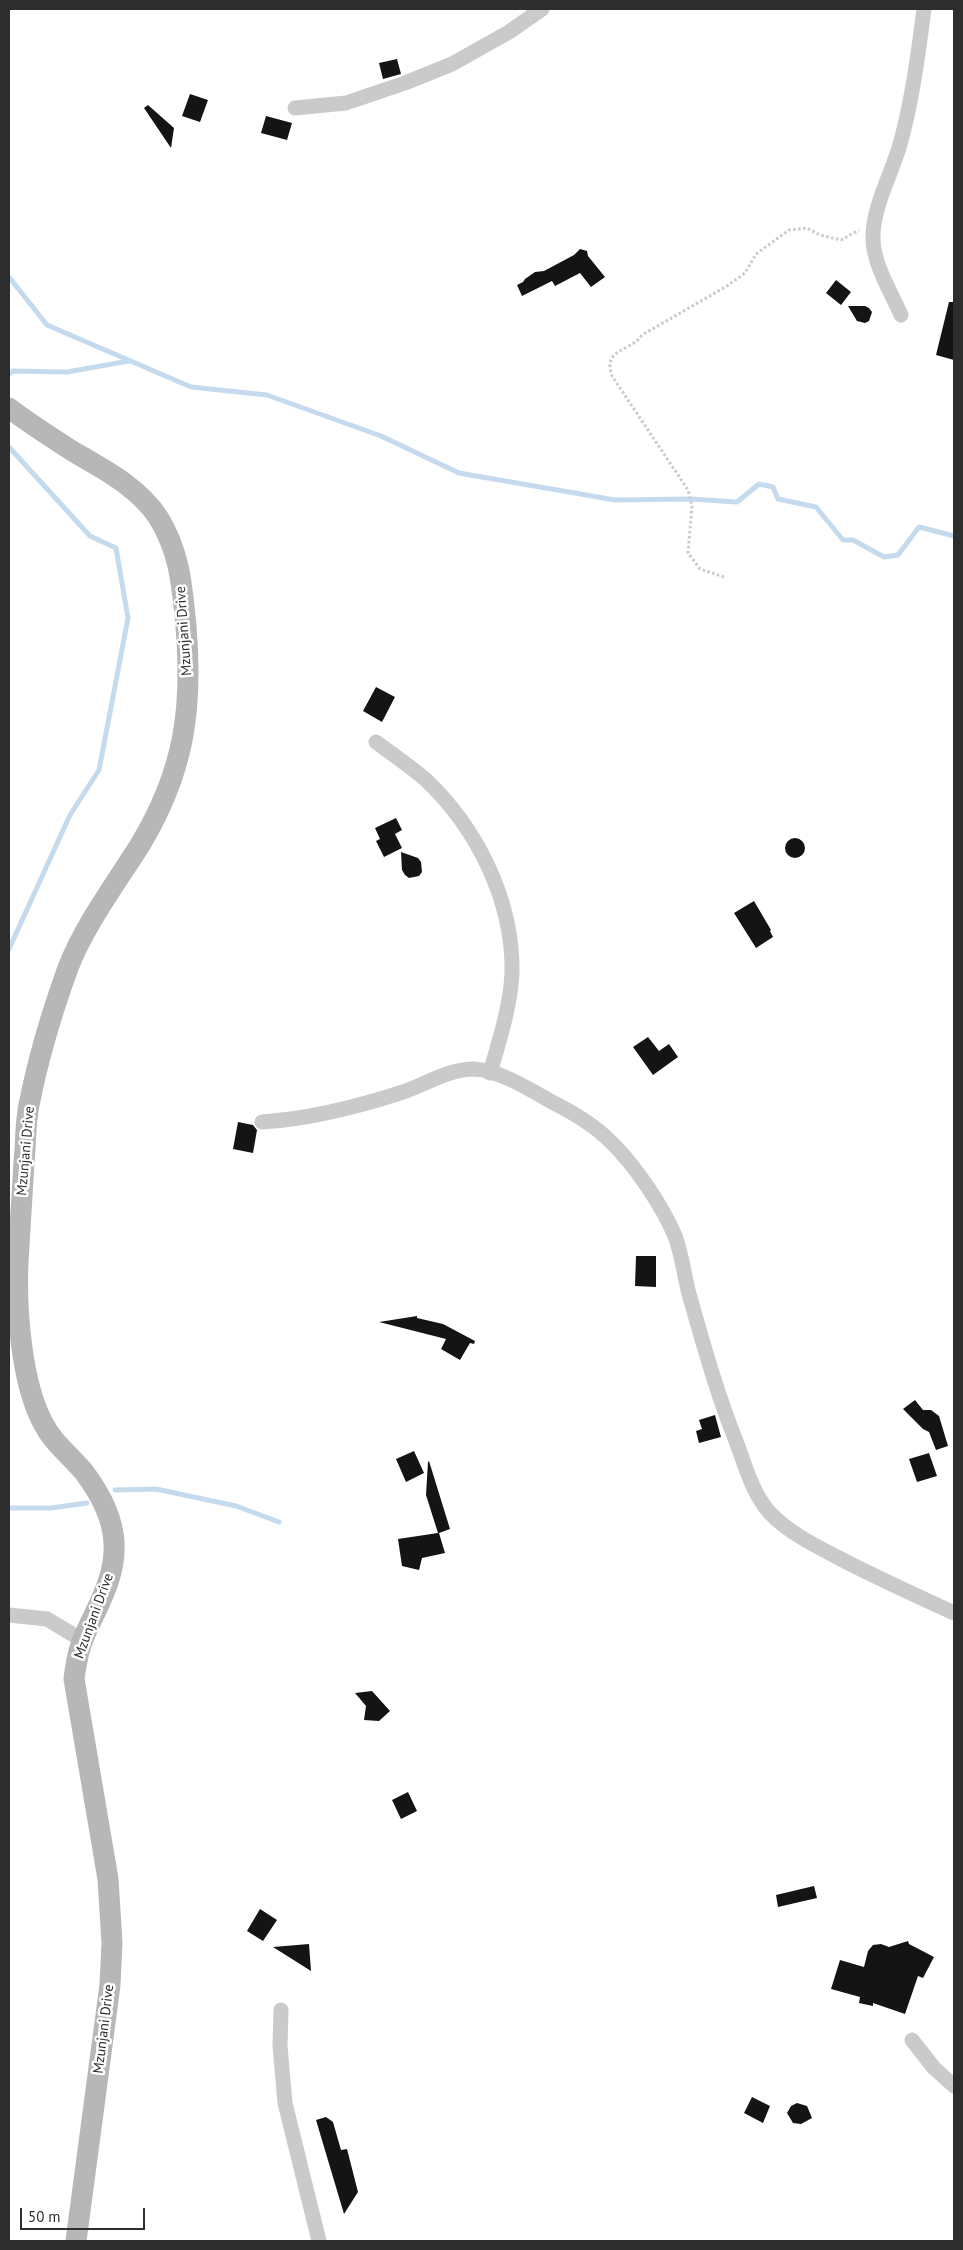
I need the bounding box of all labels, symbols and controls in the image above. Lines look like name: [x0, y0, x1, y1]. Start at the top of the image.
street label: Mzunjani Drive: [172, 586, 196, 676]
street label: Mzunjani Drive: [14, 1106, 38, 1196]
street label: Mzunjani Drive: [71, 1571, 117, 1661]
street label: Mzunjani Drive: [90, 1983, 118, 2075]
scale bar: [22, 2198, 148, 2230]
text: 50 m: [28, 2207, 61, 2226]

